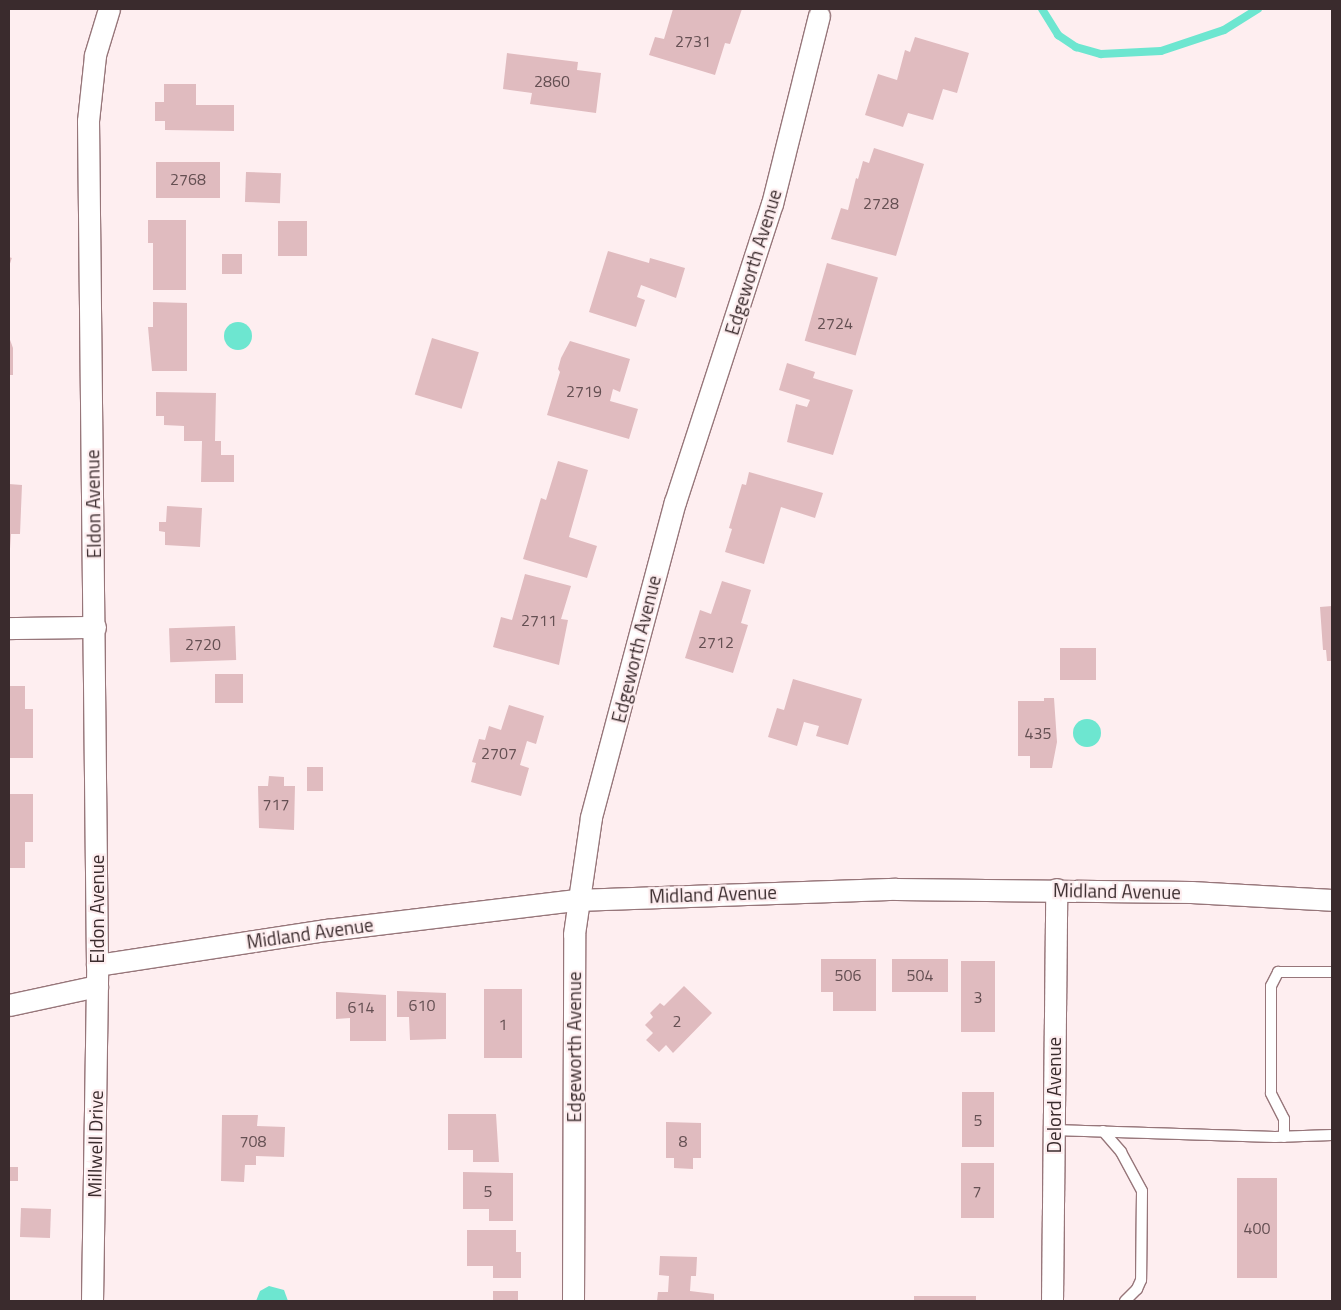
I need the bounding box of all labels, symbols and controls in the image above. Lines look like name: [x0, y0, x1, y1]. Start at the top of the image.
house number: 2731: [675, 31, 711, 51]
house number: 2860: [534, 71, 570, 91]
house number: 2768: [170, 169, 206, 189]
street label: Edgeworth Avenue: [720, 186, 786, 338]
house number: 2728: [863, 193, 899, 213]
house number: 2724: [817, 313, 853, 333]
house number: 2719: [566, 381, 602, 401]
street label: Eldon Avenue: [81, 449, 105, 559]
street label: Edgeworth Avenue: [607, 573, 665, 725]
house number: 2711: [521, 610, 557, 630]
house number: 2712: [698, 632, 734, 652]
house number: 2720: [185, 634, 221, 654]
house number: 435: [1025, 723, 1051, 743]
house number: 2707: [481, 743, 517, 763]
house number: 717: [263, 794, 289, 814]
street label: Eldon Avenue: [86, 855, 108, 963]
street label: Midland Avenue: [1053, 878, 1181, 904]
street label: Midland Avenue: [649, 880, 777, 908]
street label: Midland Avenue: [245, 913, 375, 953]
house number: 506: [835, 965, 861, 985]
house number: 504: [907, 965, 933, 985]
street label: Edgeworth Avenue: [563, 971, 585, 1123]
house number: 3: [974, 987, 982, 1007]
house number: 610: [409, 995, 435, 1015]
house number: 614: [348, 997, 374, 1017]
house number: 2: [673, 1011, 681, 1031]
house number: 1: [499, 1014, 507, 1034]
street label: Delord Avenue: [1043, 1037, 1065, 1153]
street label: Millwell Drive: [83, 1090, 107, 1198]
house number: 5: [974, 1110, 982, 1130]
house number: 708: [240, 1131, 266, 1151]
house number: 8: [679, 1131, 687, 1151]
house number: 5: [484, 1181, 492, 1201]
house number: 7: [973, 1181, 981, 1201]
house number: 400: [1244, 1218, 1270, 1238]

